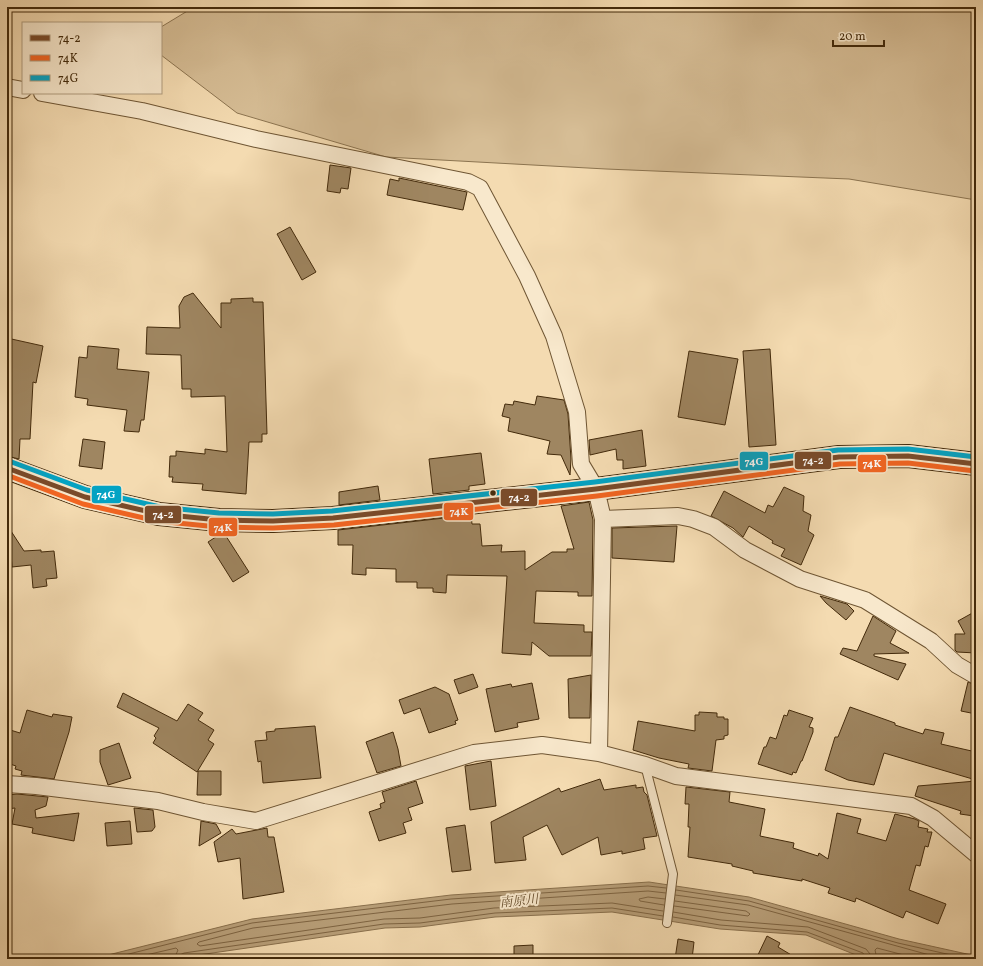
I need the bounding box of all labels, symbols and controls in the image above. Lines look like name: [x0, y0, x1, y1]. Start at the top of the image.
legend: [22, 22, 162, 94]
scale bar: [833, 22, 884, 48]
text: 20 m: [839, 29, 866, 45]
text: 74-2: [58, 31, 81, 47]
text: 74K: [58, 51, 78, 67]
text: 74G: [58, 71, 79, 87]
line badge: 74G: [739, 451, 769, 471]
line badge: 74-2: [794, 451, 832, 470]
text: 74-2: [803, 454, 824, 469]
line badge: 74K: [857, 454, 887, 473]
text: 74G: [745, 455, 764, 470]
text: 74K: [862, 457, 882, 472]
line badge: 74G: [91, 485, 122, 504]
text: 74G: [97, 488, 116, 503]
unlabelled marker: [488, 488, 498, 498]
line badge: 74-2: [500, 488, 538, 507]
text: 74-2: [509, 491, 530, 506]
line badge: 74K: [443, 502, 474, 521]
line badge: 74-2: [144, 505, 182, 524]
text: 74K: [449, 505, 469, 520]
text: 74-2: [153, 508, 174, 523]
line badge: 74K: [208, 517, 238, 537]
text: 74K: [213, 521, 233, 536]
water label: 南原川: [499, 891, 541, 913]

